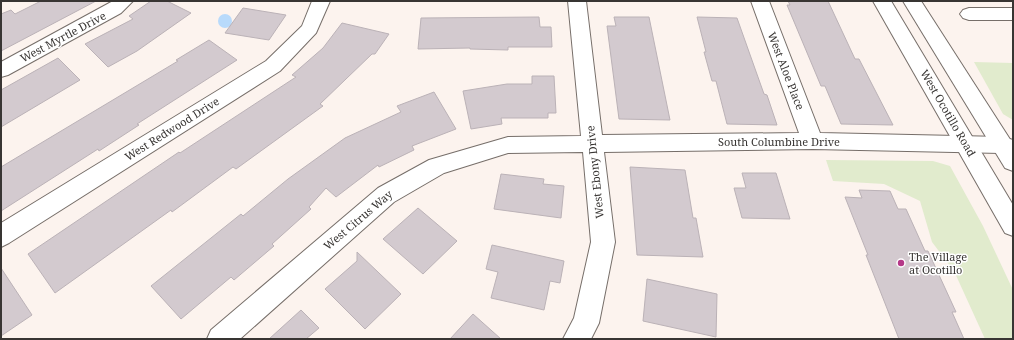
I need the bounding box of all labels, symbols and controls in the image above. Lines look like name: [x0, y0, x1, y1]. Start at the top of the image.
street label: West Myrtle Drive: [17, 8, 108, 66]
street label: West Aloe Place: [765, 30, 808, 112]
street label: West Ocotillo Road: [917, 66, 980, 159]
street label: West Redwood Drive: [122, 93, 222, 164]
street label: West Ebony Drive: [582, 125, 607, 219]
street label: South Columbine Drive: [718, 134, 840, 149]
street label: West Citrus Way: [320, 186, 396, 253]
place label: The Village at Ocotillo: [909, 249, 967, 277]
marker: The Village at Ocotillo: [896, 258, 906, 268]

